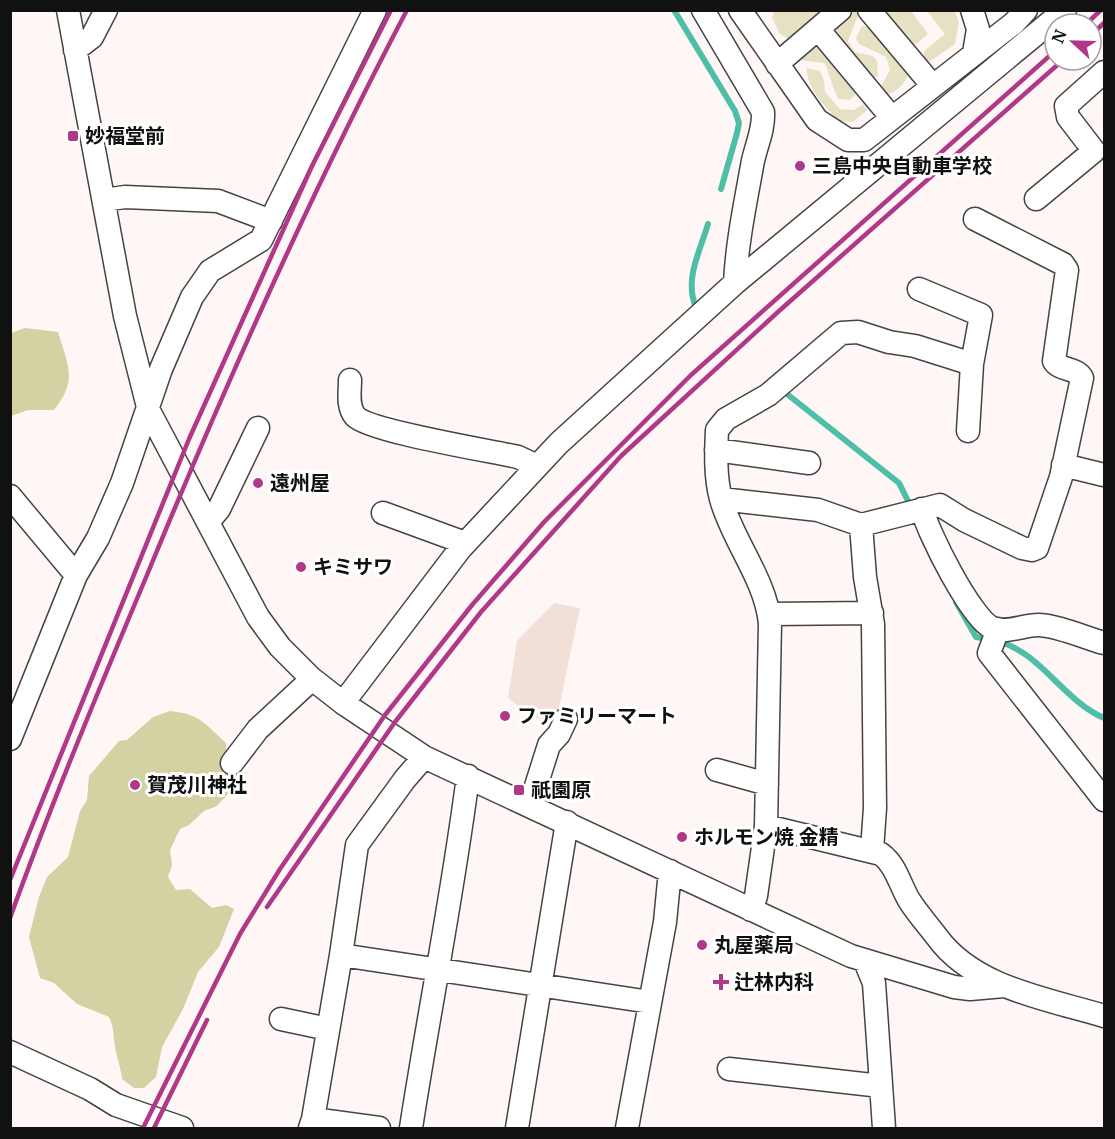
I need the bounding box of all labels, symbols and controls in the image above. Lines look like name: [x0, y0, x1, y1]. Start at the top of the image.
north arrow: [1043, 12, 1103, 72]
text: N: [1047, 26, 1071, 46]
place label: 妙福堂前: [85, 123, 165, 148]
marker: 妙福堂前: [66, 129, 80, 143]
place label: 三島中央自動車学校: [812, 153, 992, 178]
marker: 三島中央自動車学校: [793, 159, 807, 173]
place label: 遠州屋: [270, 470, 330, 495]
marker: 遠州屋: [251, 476, 265, 490]
place label: キミサワ: [313, 554, 393, 579]
marker: キミサワ: [294, 560, 308, 574]
place label: ファミリーマート: [517, 703, 677, 728]
marker: ファミリーマート: [498, 709, 512, 723]
place label: 賀茂川神社: [147, 772, 247, 797]
place label: 祇園原: [531, 777, 591, 802]
marker: 賀茂川神社: [128, 778, 142, 792]
marker: 祇園原: [512, 783, 526, 797]
place label: ホルモン焼 金精: [694, 824, 839, 849]
marker: ホルモン焼 金精: [675, 830, 689, 844]
place label: 丸屋薬局: [714, 932, 794, 957]
marker: 丸屋薬局: [695, 938, 709, 952]
place label: 辻林内科: [734, 969, 814, 994]
marker: 辻林内科: [712, 973, 730, 991]

